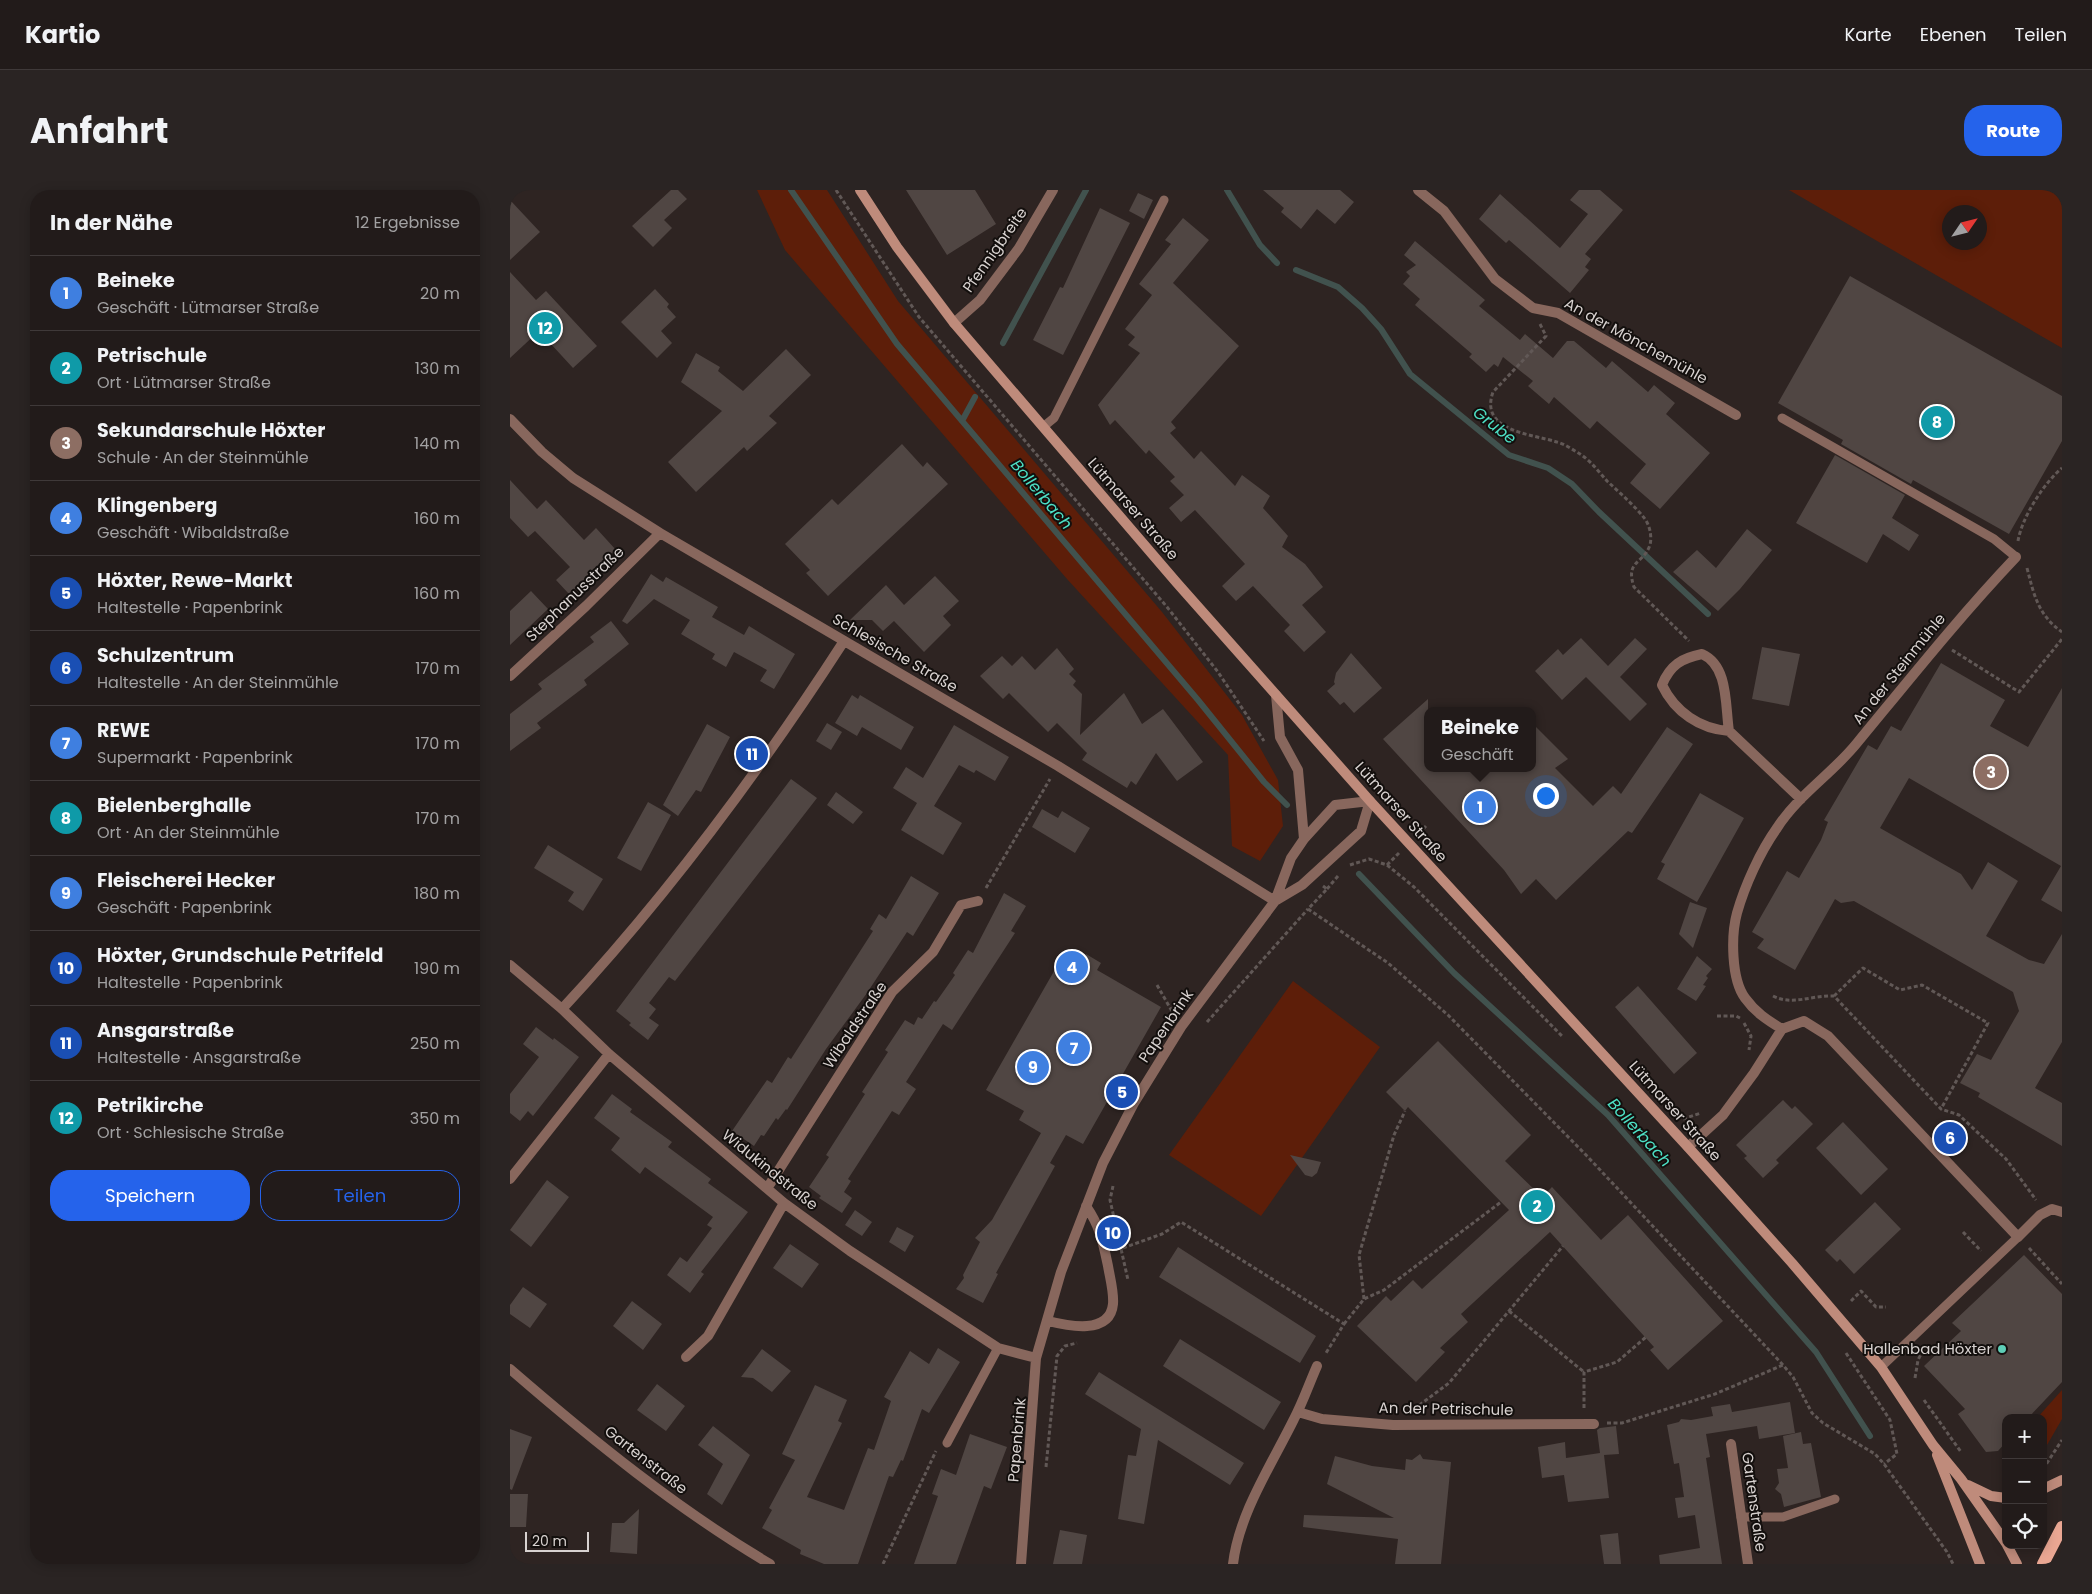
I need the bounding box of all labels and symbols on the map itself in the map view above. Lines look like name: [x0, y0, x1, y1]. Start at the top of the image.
street label: Pfennigbreite: [957, 203, 1032, 296]
north arrow: [1942, 205, 1987, 250]
street label: An der Mönchemühle: [1561, 292, 1712, 389]
pin: 12: [529, 309, 561, 347]
water label: Grube: [1468, 401, 1521, 450]
pin: 8: [1921, 403, 1953, 441]
street label: Lütmarser Straße: [1083, 453, 1184, 564]
water label: Bollerbach: [1005, 454, 1078, 534]
street label: Stephanusstraße: [521, 541, 628, 646]
street label: Schlesische Straße: [829, 608, 962, 697]
street label: An der Steinmühle: [1847, 609, 1950, 729]
pin: 11: [736, 735, 768, 773]
pin: 3: [1975, 753, 2007, 791]
street label: Lütmarser Straße: [1350, 757, 1452, 867]
your location: [1533, 783, 1559, 809]
pin: 1: [1464, 788, 1496, 826]
pin: 4: [1056, 948, 1088, 986]
street label: Wibaldstraße: [818, 977, 892, 1072]
street label: Papenbrink: [1133, 985, 1198, 1067]
pin: 7: [1058, 1029, 1090, 1067]
pin: 9: [1017, 1048, 1049, 1086]
street label: Lütmarser Straße: [1624, 1056, 1726, 1166]
pin: 5: [1106, 1073, 1138, 1111]
water label: Bollerbach: [1603, 1093, 1677, 1172]
pin: 6: [1934, 1119, 1966, 1157]
street label: Widukindstraße: [718, 1124, 823, 1215]
pin: 2: [1521, 1187, 1553, 1225]
pin: 10: [1097, 1214, 1129, 1252]
place label: Hallenbad Höxter: [1863, 1338, 1992, 1359]
marker: Hallenbad Höxter: [1996, 1343, 2008, 1355]
street label: Papenbrink: [1002, 1397, 1031, 1483]
street label: An der Petrischule: [1379, 1397, 1513, 1420]
street label: Gartenstraße: [600, 1420, 692, 1499]
street label: Gartenstraße: [1737, 1451, 1772, 1553]
scale bar: [525, 1529, 589, 1552]

